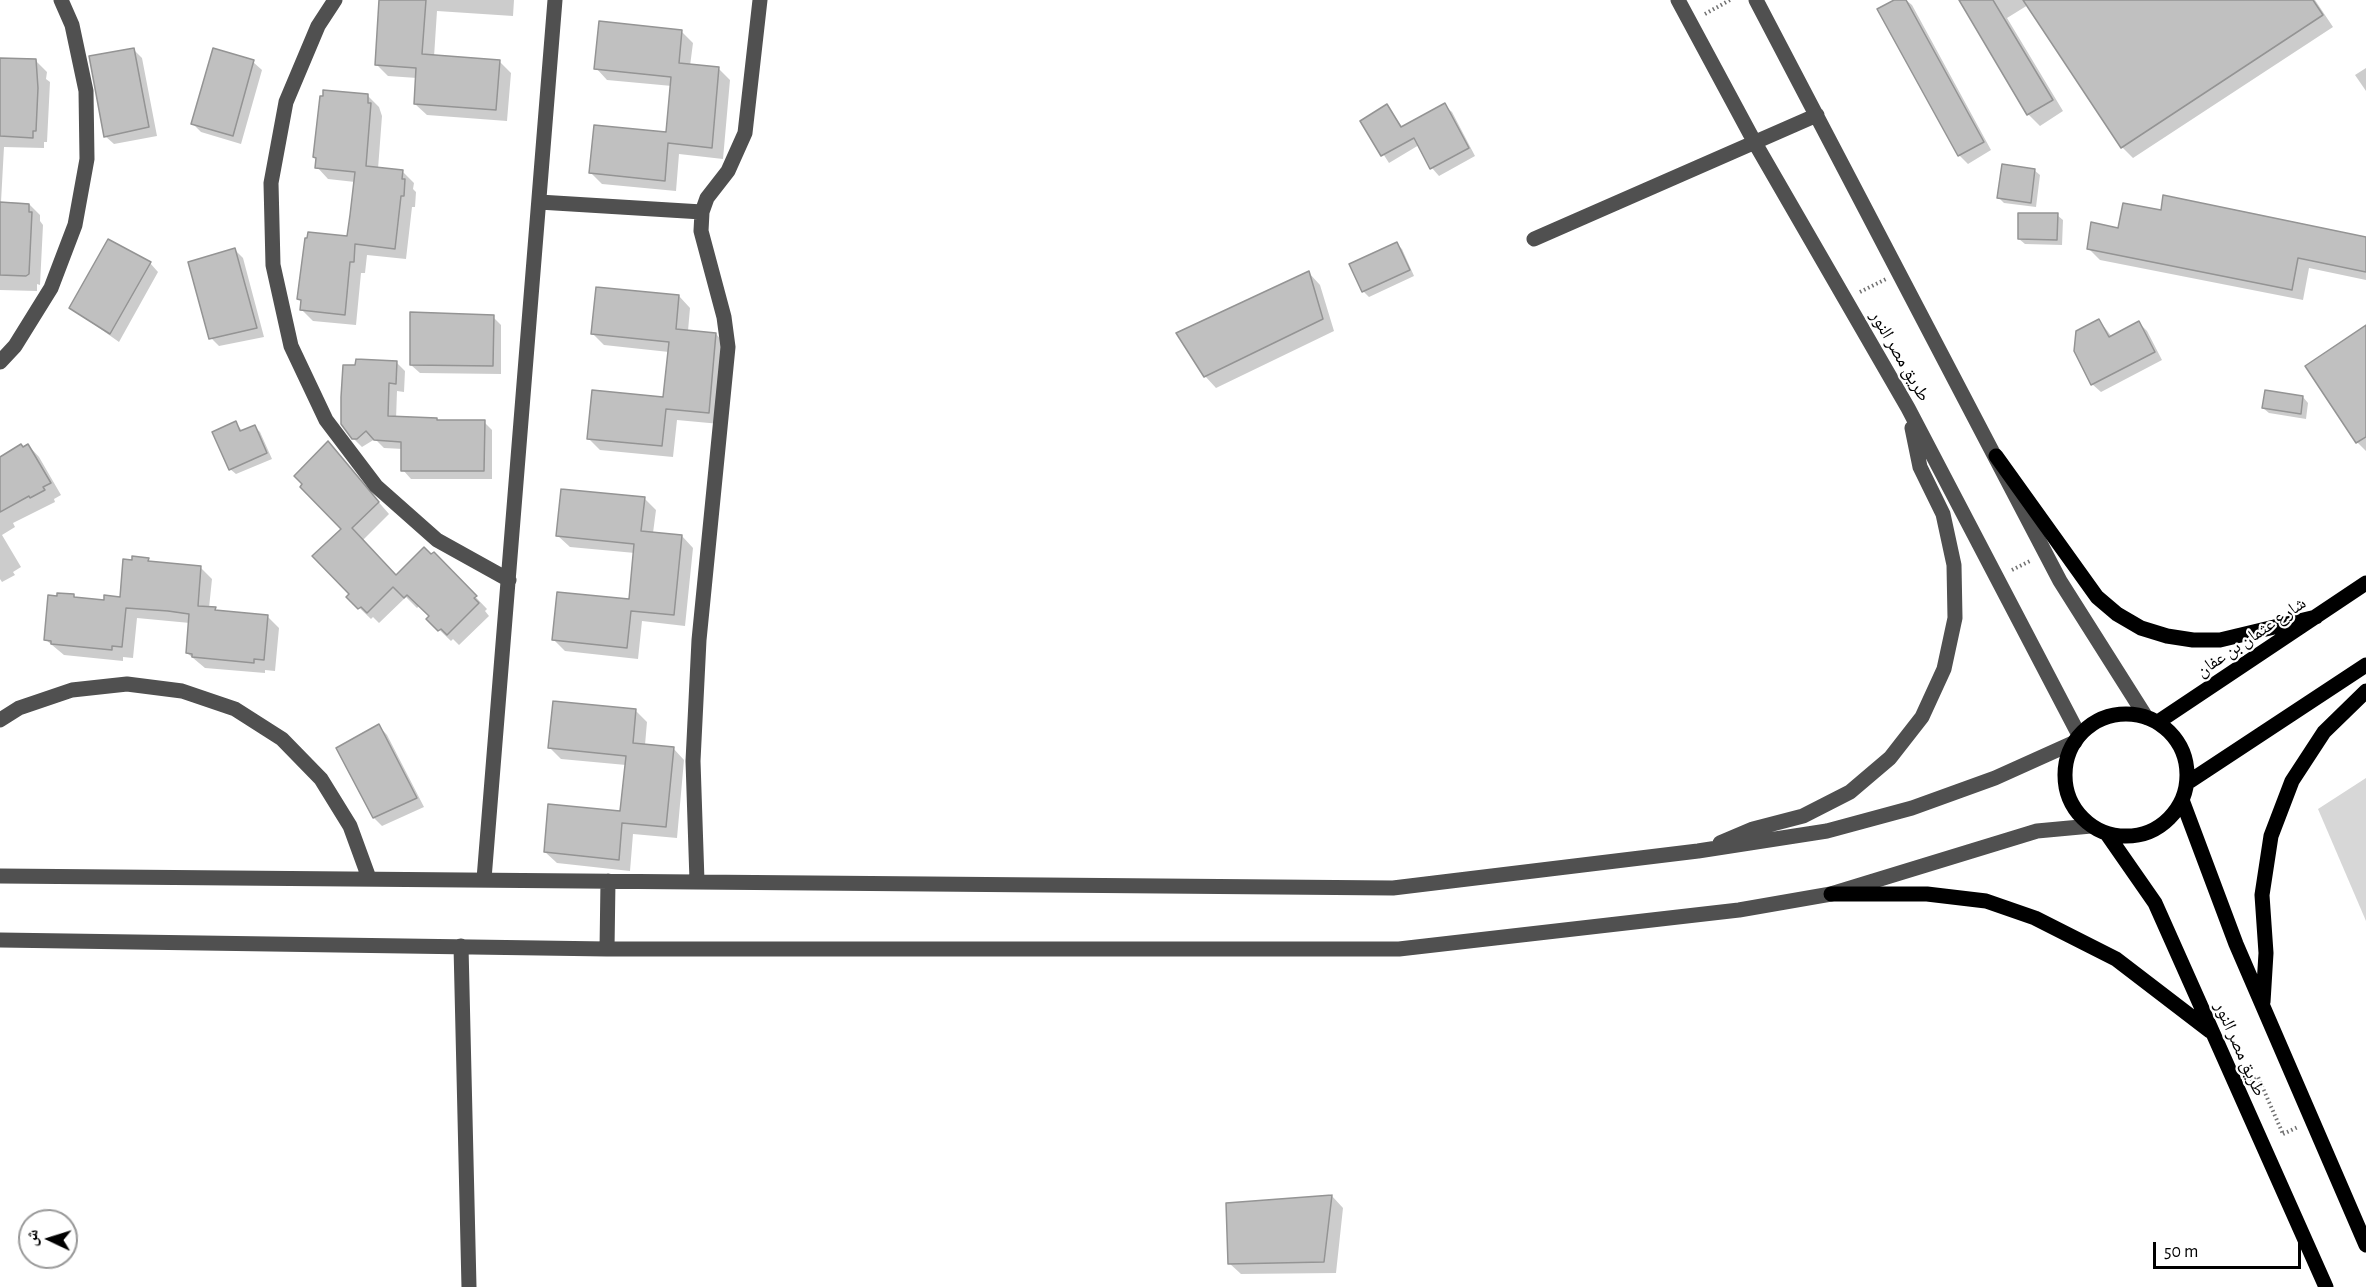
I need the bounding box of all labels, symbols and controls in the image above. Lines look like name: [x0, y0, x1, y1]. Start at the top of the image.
street label: طريق مصر النور: [1865, 307, 1935, 405]
street label: شارع عثمان بن عفان: [2192, 592, 2310, 682]
street label: طريق مصر النور: [2210, 998, 2270, 1100]
north arrow: [18, 1209, 78, 1269]
text: ش: [23, 1229, 41, 1247]
scale bar: [2156, 1230, 2304, 1268]
text: 50 m: [2164, 1243, 2198, 1261]

